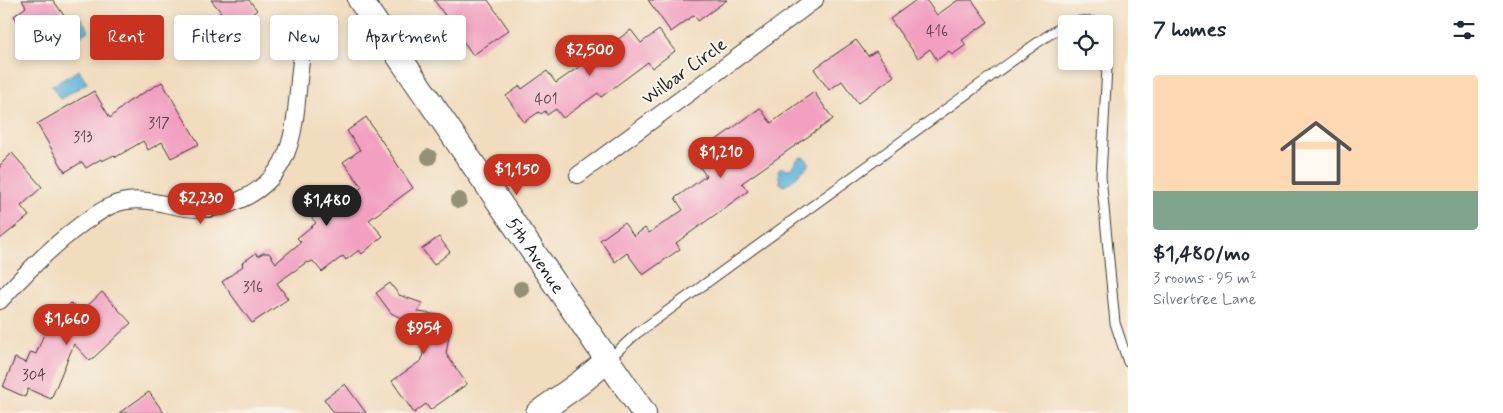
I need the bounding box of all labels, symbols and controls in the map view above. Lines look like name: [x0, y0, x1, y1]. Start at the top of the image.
chip: Buy: [15, 15, 80, 60]
chip: Rent: [90, 15, 164, 60]
chip: Filters: [174, 15, 260, 60]
chip: New: [270, 15, 338, 60]
chip: Apartment: [348, 15, 466, 60]
map controls: [1058, 15, 1113, 70]
button: locate: [1058, 15, 1113, 70]
text: 7 homes: [1153, 16, 1226, 44]
icon: filters: [1450, 16, 1478, 44]
house number: 416: [926, 22, 948, 42]
street label: Wilbar Circle: [637, 33, 732, 111]
pin: $2,500: [549, 34, 631, 77]
text: $2,500: [566, 40, 614, 61]
house number: 401: [534, 90, 558, 110]
icon: home: [1271, 108, 1361, 198]
house number: 317: [148, 114, 170, 134]
house number: 313: [73, 128, 93, 148]
pin: $1,210: [680, 136, 762, 179]
text: $1,210: [699, 142, 743, 163]
pin: $1,150: [476, 154, 558, 196]
text: $1,150: [495, 159, 539, 180]
pin: $2,230: [160, 182, 242, 225]
pin: $1,480: [286, 184, 368, 227]
text: $2,230: [179, 188, 223, 209]
text: $1,480: [303, 190, 351, 211]
street label: 5th Avenue: [500, 213, 570, 299]
text: $1,480/mo: [1153, 240, 1250, 268]
text: 3 rooms · 95 m²: [1153, 268, 1257, 289]
house number: 316: [243, 278, 263, 298]
text: Silvertree Lane: [1153, 289, 1256, 310]
pin: $1,660: [26, 304, 108, 346]
text: $1,660: [44, 309, 90, 330]
pin: $954: [394, 312, 454, 355]
text: $954: [406, 318, 442, 339]
house number: 304: [22, 366, 46, 386]

